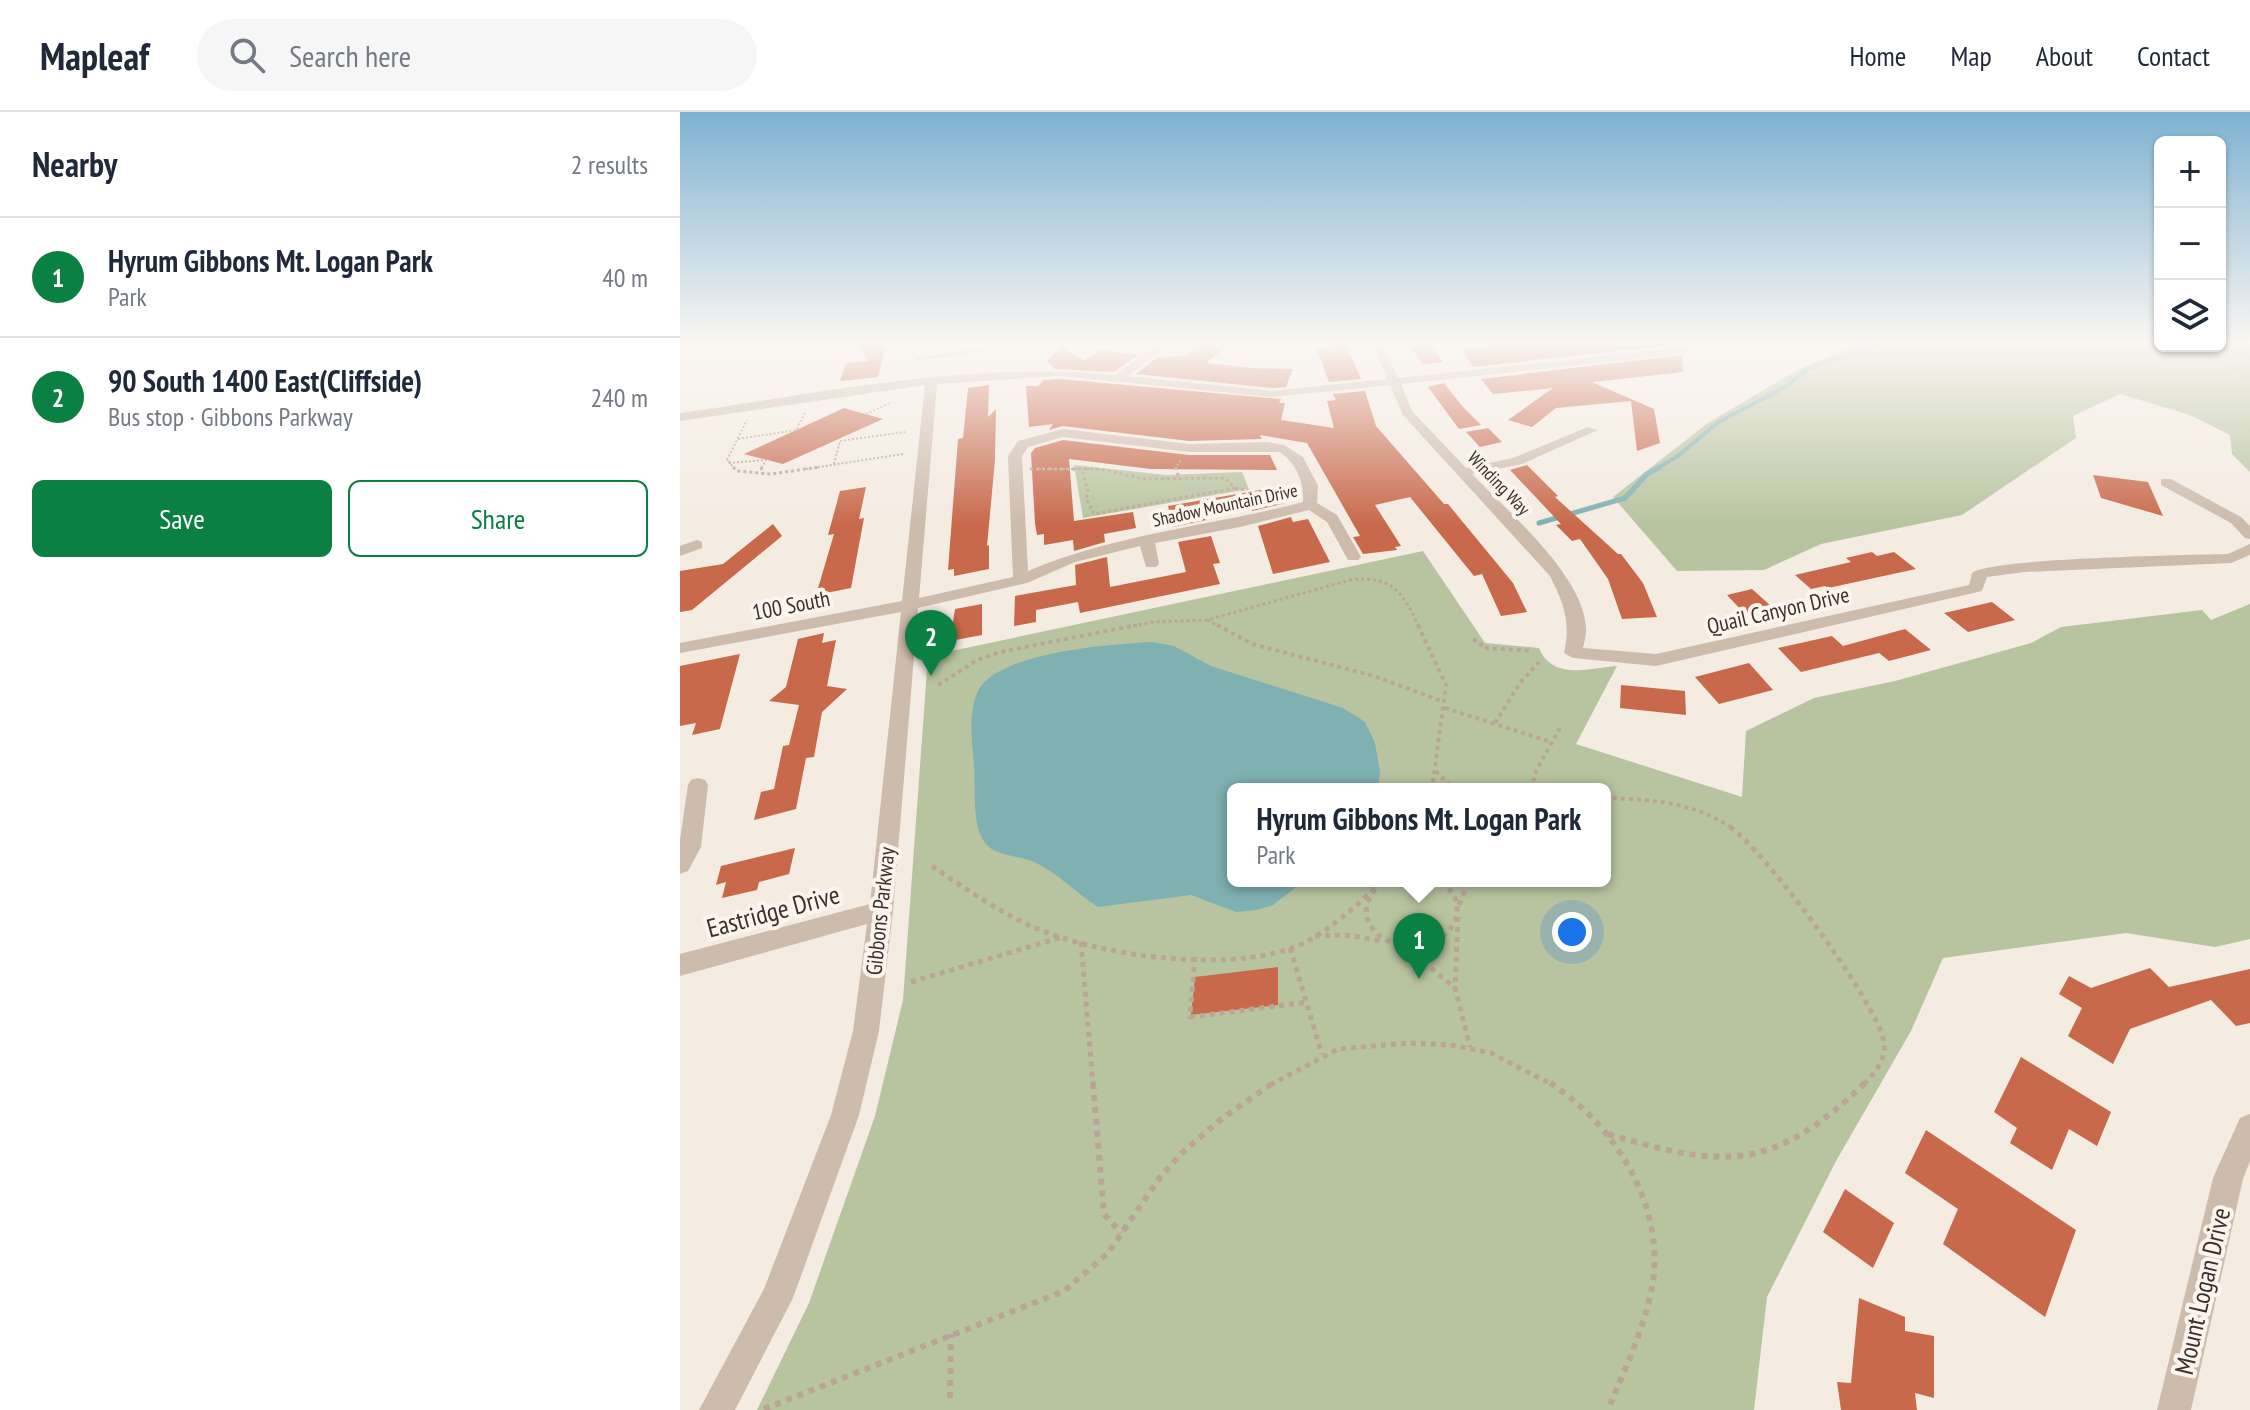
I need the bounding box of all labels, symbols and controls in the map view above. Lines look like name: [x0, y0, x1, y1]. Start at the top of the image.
search box: [197, 19, 757, 91]
text: Mapleaf: [40, 31, 149, 80]
icon: search: [225, 33, 269, 77]
text: Search here: [289, 36, 411, 75]
text: Home: [1850, 37, 1906, 74]
text: Map: [1950, 37, 1992, 74]
text: About: [2036, 37, 2093, 74]
text: Contact: [2137, 37, 2210, 74]
map controls: [2154, 136, 2226, 352]
button: +: [2154, 136, 2226, 208]
text: Nearby: [32, 142, 117, 186]
text: 2 results: [571, 148, 648, 181]
button: −: [2154, 208, 2226, 280]
text: Hyrum Gibbons Mt. Logan Park: [108, 241, 433, 280]
text: 1: [52, 261, 64, 294]
text: 40 m: [602, 261, 648, 294]
text: Park: [108, 280, 147, 313]
button: layers: [2154, 280, 2226, 352]
text: 90 South 1400 East(Cliffside): [108, 361, 422, 400]
text: 2: [52, 381, 64, 414]
text: 240 m: [590, 381, 648, 414]
text: Bus stop · Gibbons Parkway: [108, 400, 353, 433]
street label: Winding Way: [1463, 446, 1535, 520]
street label: Shadow Mountain Drive: [1150, 478, 1300, 532]
button: Save: [32, 480, 332, 557]
button: Share: [348, 480, 648, 557]
street label: Quail Canyon Drive: [1704, 580, 1852, 640]
street label: 100 South: [750, 584, 832, 626]
pin: 2: [905, 610, 957, 676]
popup: [1227, 783, 1611, 887]
text: Hyrum Gibbons Mt. Logan Park: [1257, 799, 1581, 838]
text: Park: [1257, 838, 1295, 871]
street label: Gibbons Parkway: [859, 845, 901, 976]
street label: Eastridge Drive: [703, 877, 843, 945]
your location: [1552, 912, 1592, 952]
pin: 1: [1393, 913, 1445, 979]
street label: Mount Logan Drive: [2167, 1205, 2237, 1377]

